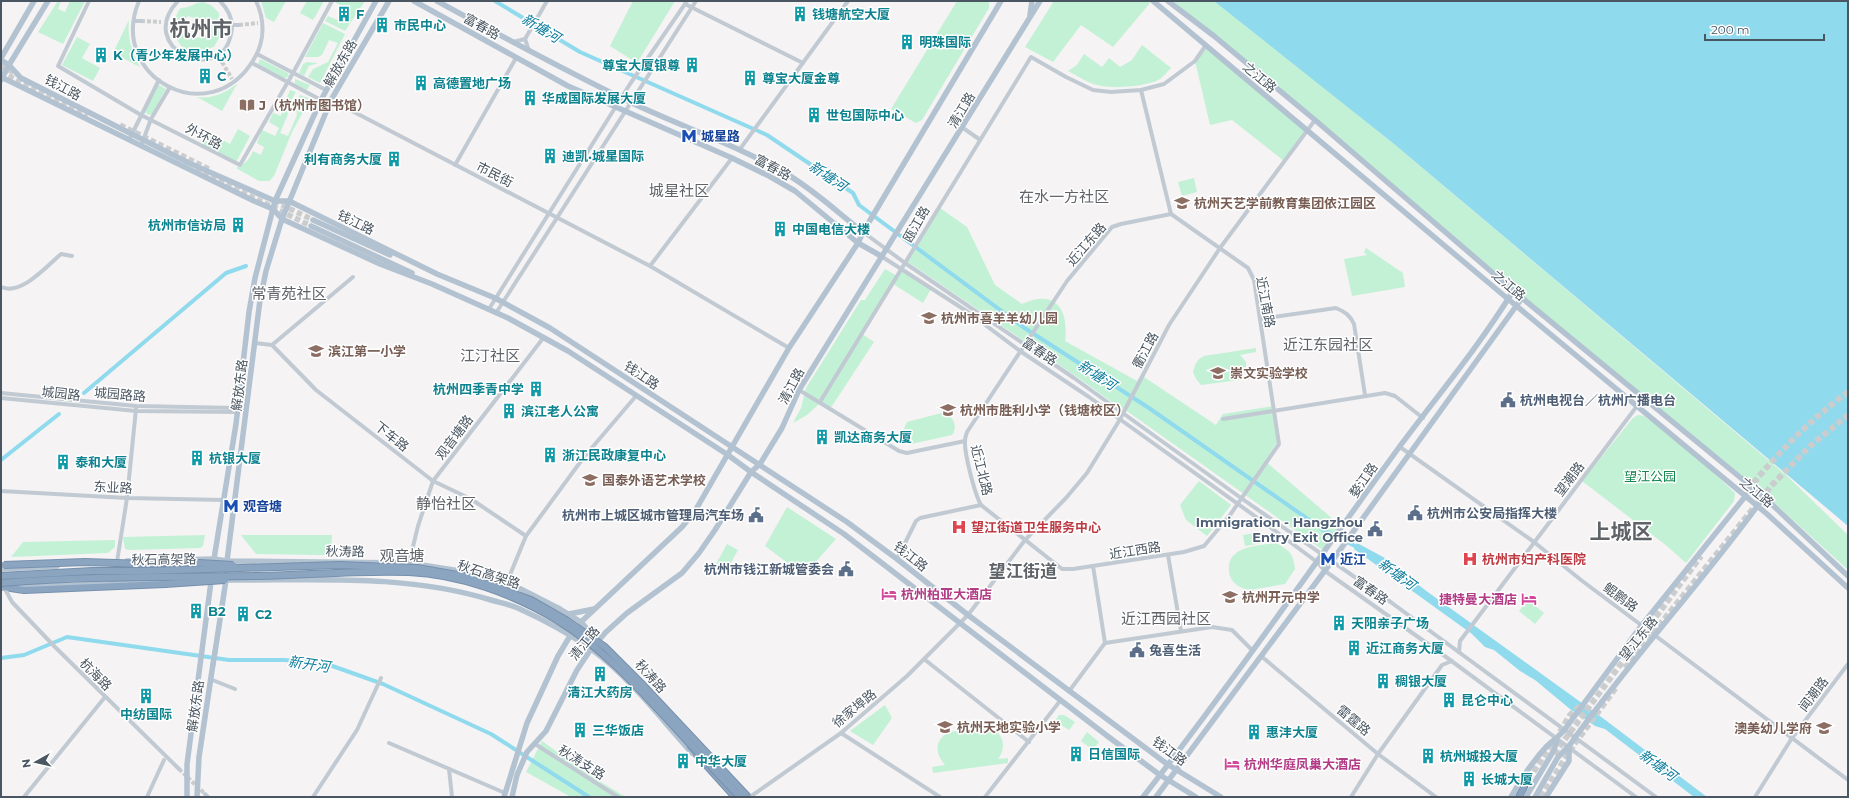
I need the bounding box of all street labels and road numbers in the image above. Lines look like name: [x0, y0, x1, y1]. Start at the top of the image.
street label: 富春路: [461, 10, 503, 42]
street label: 解放东路: [320, 36, 360, 90]
street label: 之江路: [1240, 58, 1280, 96]
street label: 钱江路: [42, 71, 84, 103]
street label: 清江路: [944, 89, 978, 131]
street label: 外环路: [183, 120, 225, 152]
street label: 富春路: [752, 151, 794, 183]
street label: 市民街: [474, 158, 516, 190]
street label: 瓯江路: [899, 203, 933, 245]
street label: 钱江路: [335, 206, 377, 238]
street label: 近江东路: [1063, 219, 1109, 269]
street label: 之江路: [1489, 266, 1529, 304]
street label: 近江南路: [1253, 275, 1279, 329]
street label: 衢江路: [1129, 329, 1161, 371]
street label: 富春路: [1019, 333, 1061, 369]
street label: 钱江路: [621, 357, 663, 393]
street label: 解放东路: [228, 358, 250, 412]
street label: 清江路: [775, 365, 807, 407]
street label: 城园路: [41, 383, 81, 403]
street label: 城园路路: [93, 384, 147, 404]
street label: 观音塘路: [432, 411, 476, 463]
street label: 下车路: [372, 418, 412, 454]
street label: 近江北路: [968, 443, 996, 497]
street label: 婺江路: [1345, 459, 1381, 501]
street label: 望潮路: [1551, 459, 1587, 499]
street label: 之江路: [1737, 474, 1777, 510]
street label: 东业路: [93, 478, 133, 496]
street label: 钱江路: [891, 538, 931, 574]
street label: 近江西路: [1108, 538, 1162, 562]
street label: 秋涛路: [325, 543, 365, 559]
street label: 秋石高架路: [131, 550, 197, 568]
street label: 秋石高架路: [456, 556, 522, 592]
street label: 富春路: [1350, 572, 1392, 608]
street label: 鲲鹏路: [1601, 579, 1641, 615]
street label: 望江东路: [1615, 613, 1661, 663]
street label: 清江路: [566, 623, 602, 663]
street label: 杭海路: [77, 655, 115, 693]
street label: 秋涛路: [632, 656, 670, 696]
street label: 闻潮路: [1795, 674, 1831, 714]
street label: 解放东路: [183, 679, 207, 733]
street label: 徐家埠路: [829, 685, 879, 731]
street label: 雷霆路: [1334, 701, 1374, 739]
street label: 钱江路: [1150, 733, 1190, 769]
street label: 秋涛支路: [556, 741, 608, 783]

